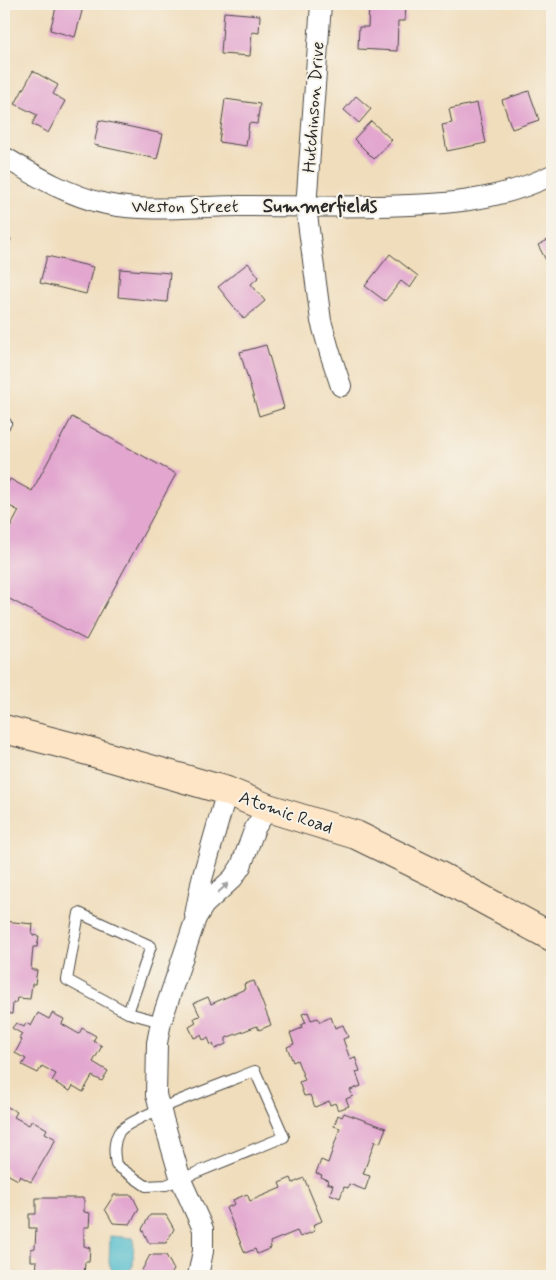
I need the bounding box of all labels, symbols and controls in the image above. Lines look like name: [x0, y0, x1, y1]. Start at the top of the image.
street label: Hutchinson Drive: [297, 41, 331, 173]
district label: Summerfields: [263, 194, 378, 219]
street label: Weston Street: [132, 195, 239, 219]
street label: Atomic Road: [235, 786, 336, 840]
one-way arrow: [217, 882, 229, 894]

